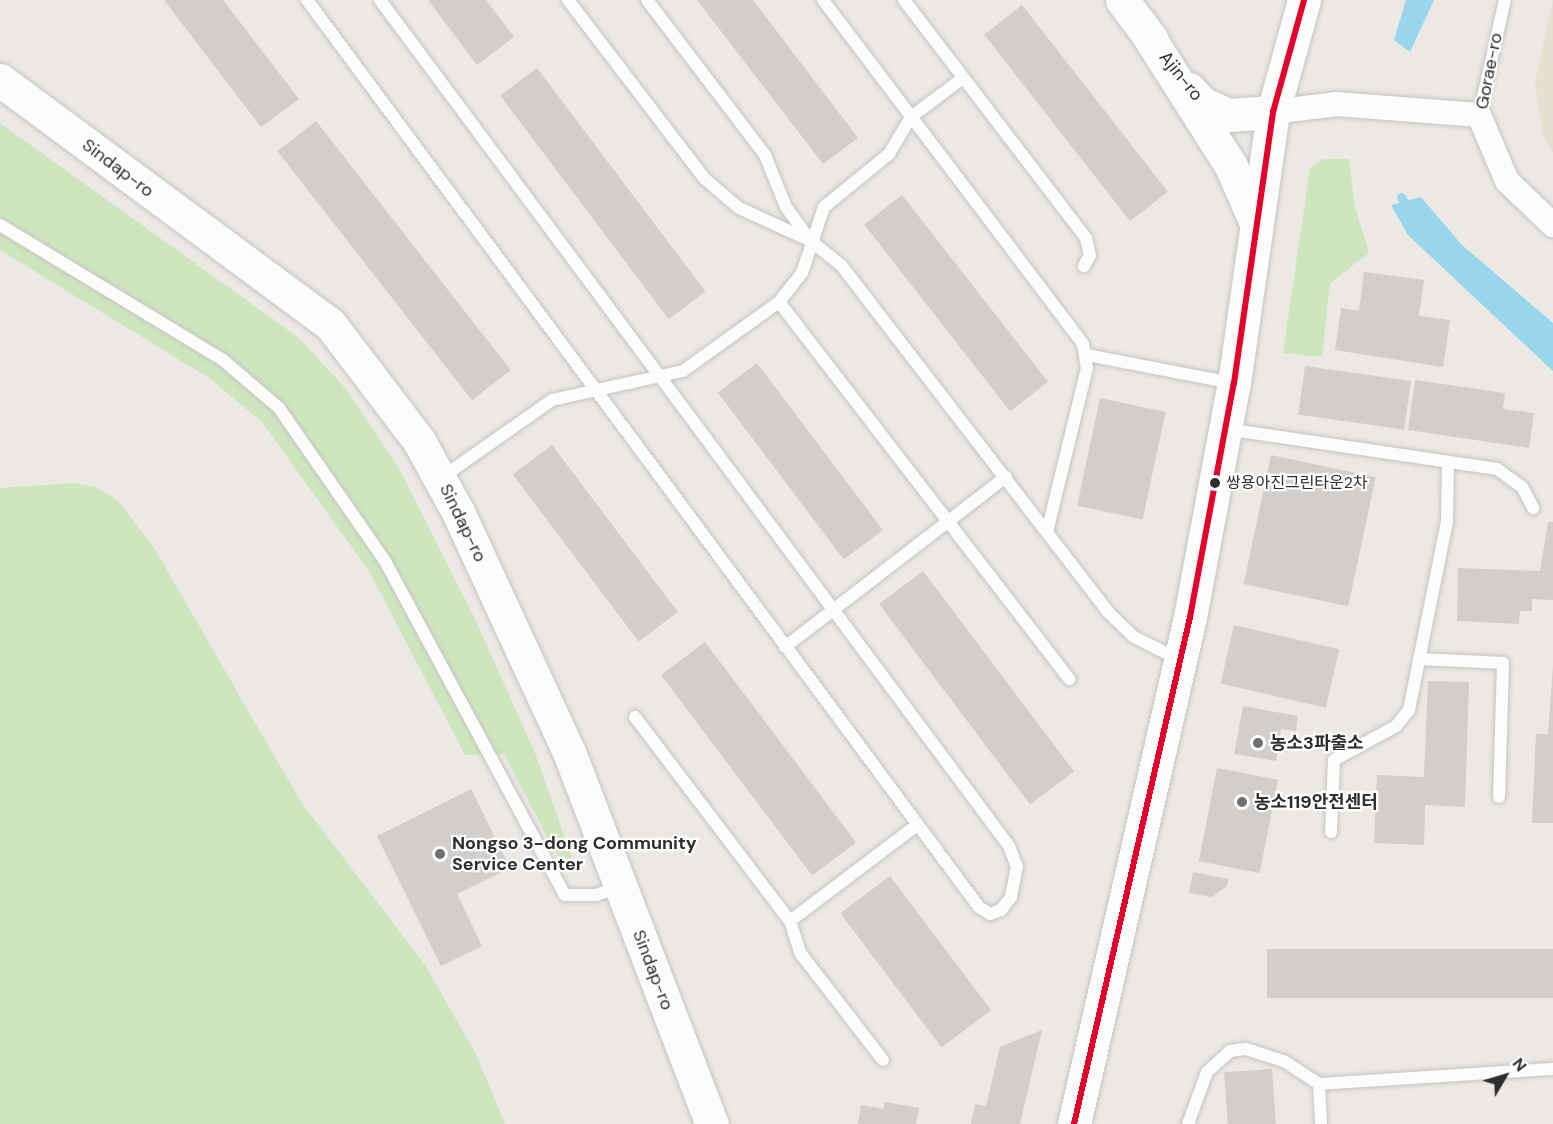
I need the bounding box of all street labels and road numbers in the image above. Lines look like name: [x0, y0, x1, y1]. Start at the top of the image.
street label: Gorae-ro: [1471, 31, 1507, 111]
street label: Ajin-ro: [1154, 47, 1208, 105]
street label: Sindap-ro: [78, 134, 158, 202]
street label: Sindap-ro: [435, 480, 491, 566]
street label: Sindap-ro: [628, 927, 678, 1013]

